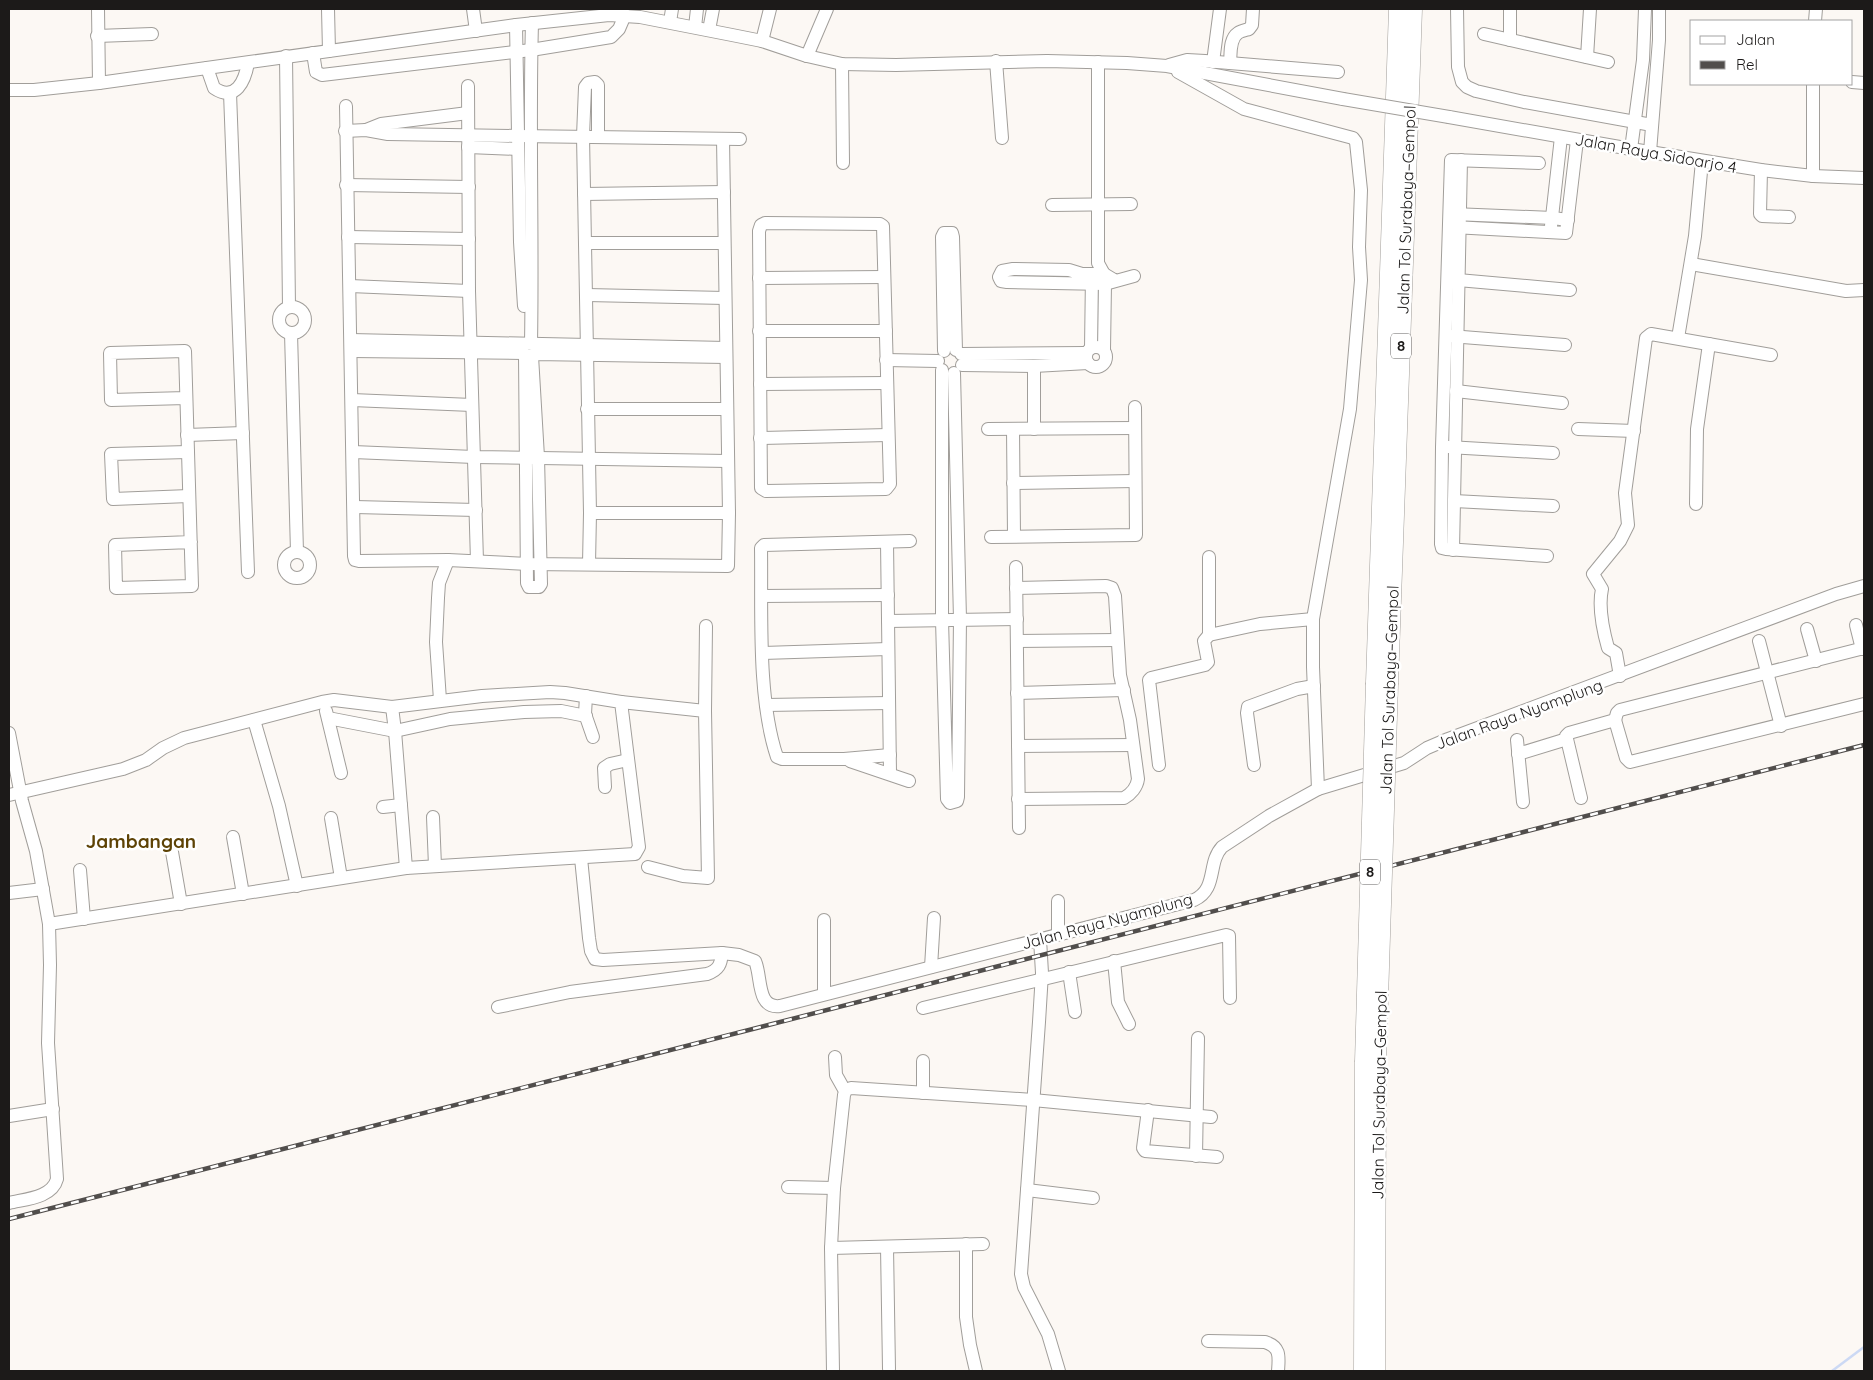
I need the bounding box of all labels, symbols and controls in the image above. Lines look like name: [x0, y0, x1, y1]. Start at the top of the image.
legend: [1690, 20, 1853, 85]
text: Jalan: [1736, 30, 1775, 49]
text: Rel: [1736, 55, 1758, 74]
street label: Jalan Tol Surabaya–Gempol: [1392, 105, 1420, 315]
street label: Jalan Raya Sidoarjo 4: [1574, 129, 1738, 177]
road number: 8: [1391, 334, 1411, 358]
street label: Jalan Tol Surabaya–Gempol: [1375, 585, 1403, 795]
street label: Jalan Raya Nyamplung: [1433, 674, 1605, 754]
district label: Jambangan: [86, 829, 196, 853]
road number: 8: [1360, 860, 1380, 884]
street label: Jalan Raya Nyamplung: [1019, 889, 1195, 953]
street label: Jalan Tol Surabaya–Gempol: [1367, 990, 1391, 1200]

